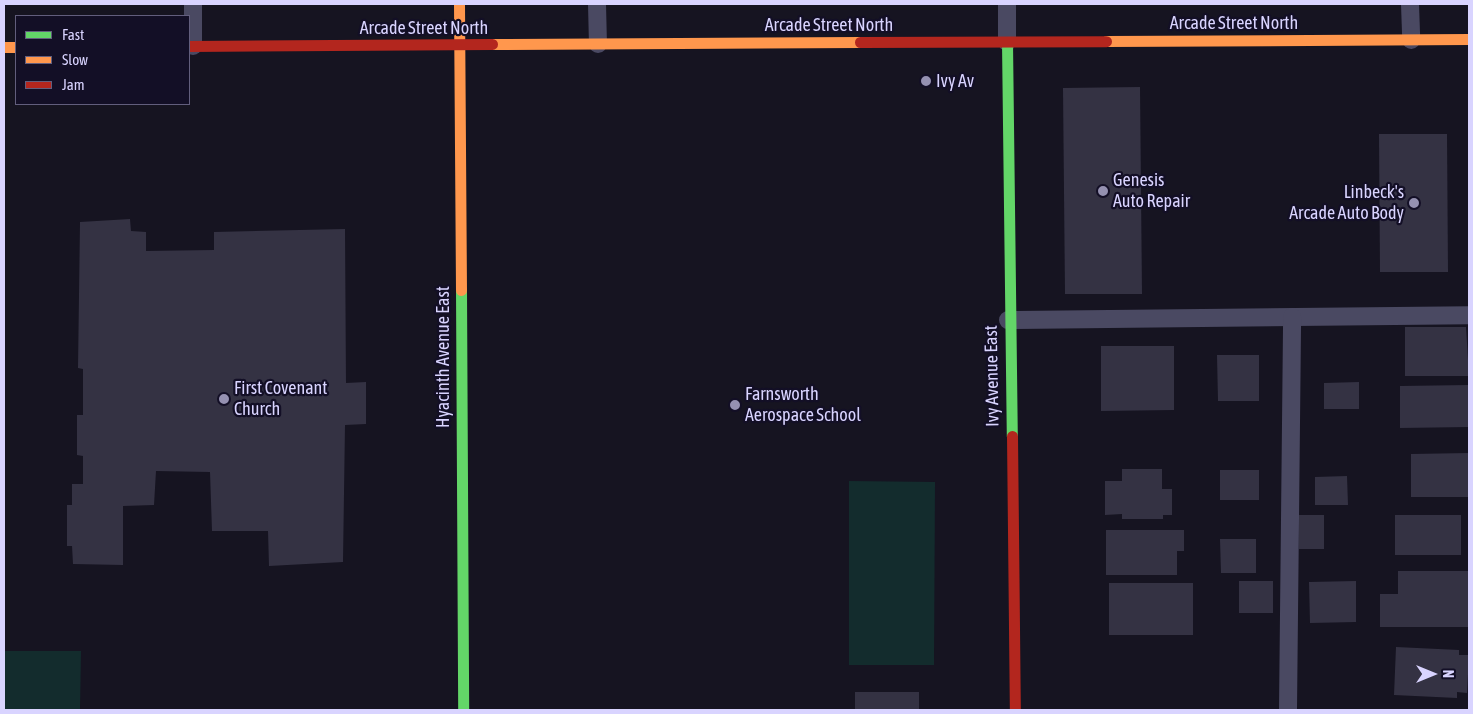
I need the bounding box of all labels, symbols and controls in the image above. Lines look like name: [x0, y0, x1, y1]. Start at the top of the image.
street label: Arcade Street North: [1170, 12, 1298, 34]
street label: Arcade Street North: [765, 14, 893, 36]
legend: [15, 15, 190, 105]
street label: Arcade Street North: [360, 17, 488, 39]
text: Fast: [62, 26, 84, 43]
text: Slow: [62, 51, 88, 68]
place label: Ivy Av: [936, 70, 974, 92]
marker: Ivy Av: [920, 75, 932, 87]
text: Jam: [62, 76, 85, 93]
place label: Genesis Auto Repair: [1113, 170, 1190, 212]
place label: Linbeck's Arcade Auto Body: [1289, 182, 1404, 224]
marker: Genesis Auto Repair: [1097, 185, 1109, 197]
marker: Linbeck's Arcade Auto Body: [1408, 197, 1420, 209]
street label: Hyacinth Avenue East: [432, 286, 454, 428]
street label: Ivy Avenue East: [980, 325, 1004, 427]
place label: First Covenant Church: [234, 378, 328, 420]
place label: Farnsworth Aerospace School: [745, 384, 861, 426]
marker: First Covenant Church: [218, 393, 230, 405]
marker: Farnsworth Aerospace School: [729, 399, 741, 411]
north arrow: [1408, 649, 1458, 699]
text: N: [1440, 670, 1456, 678]

